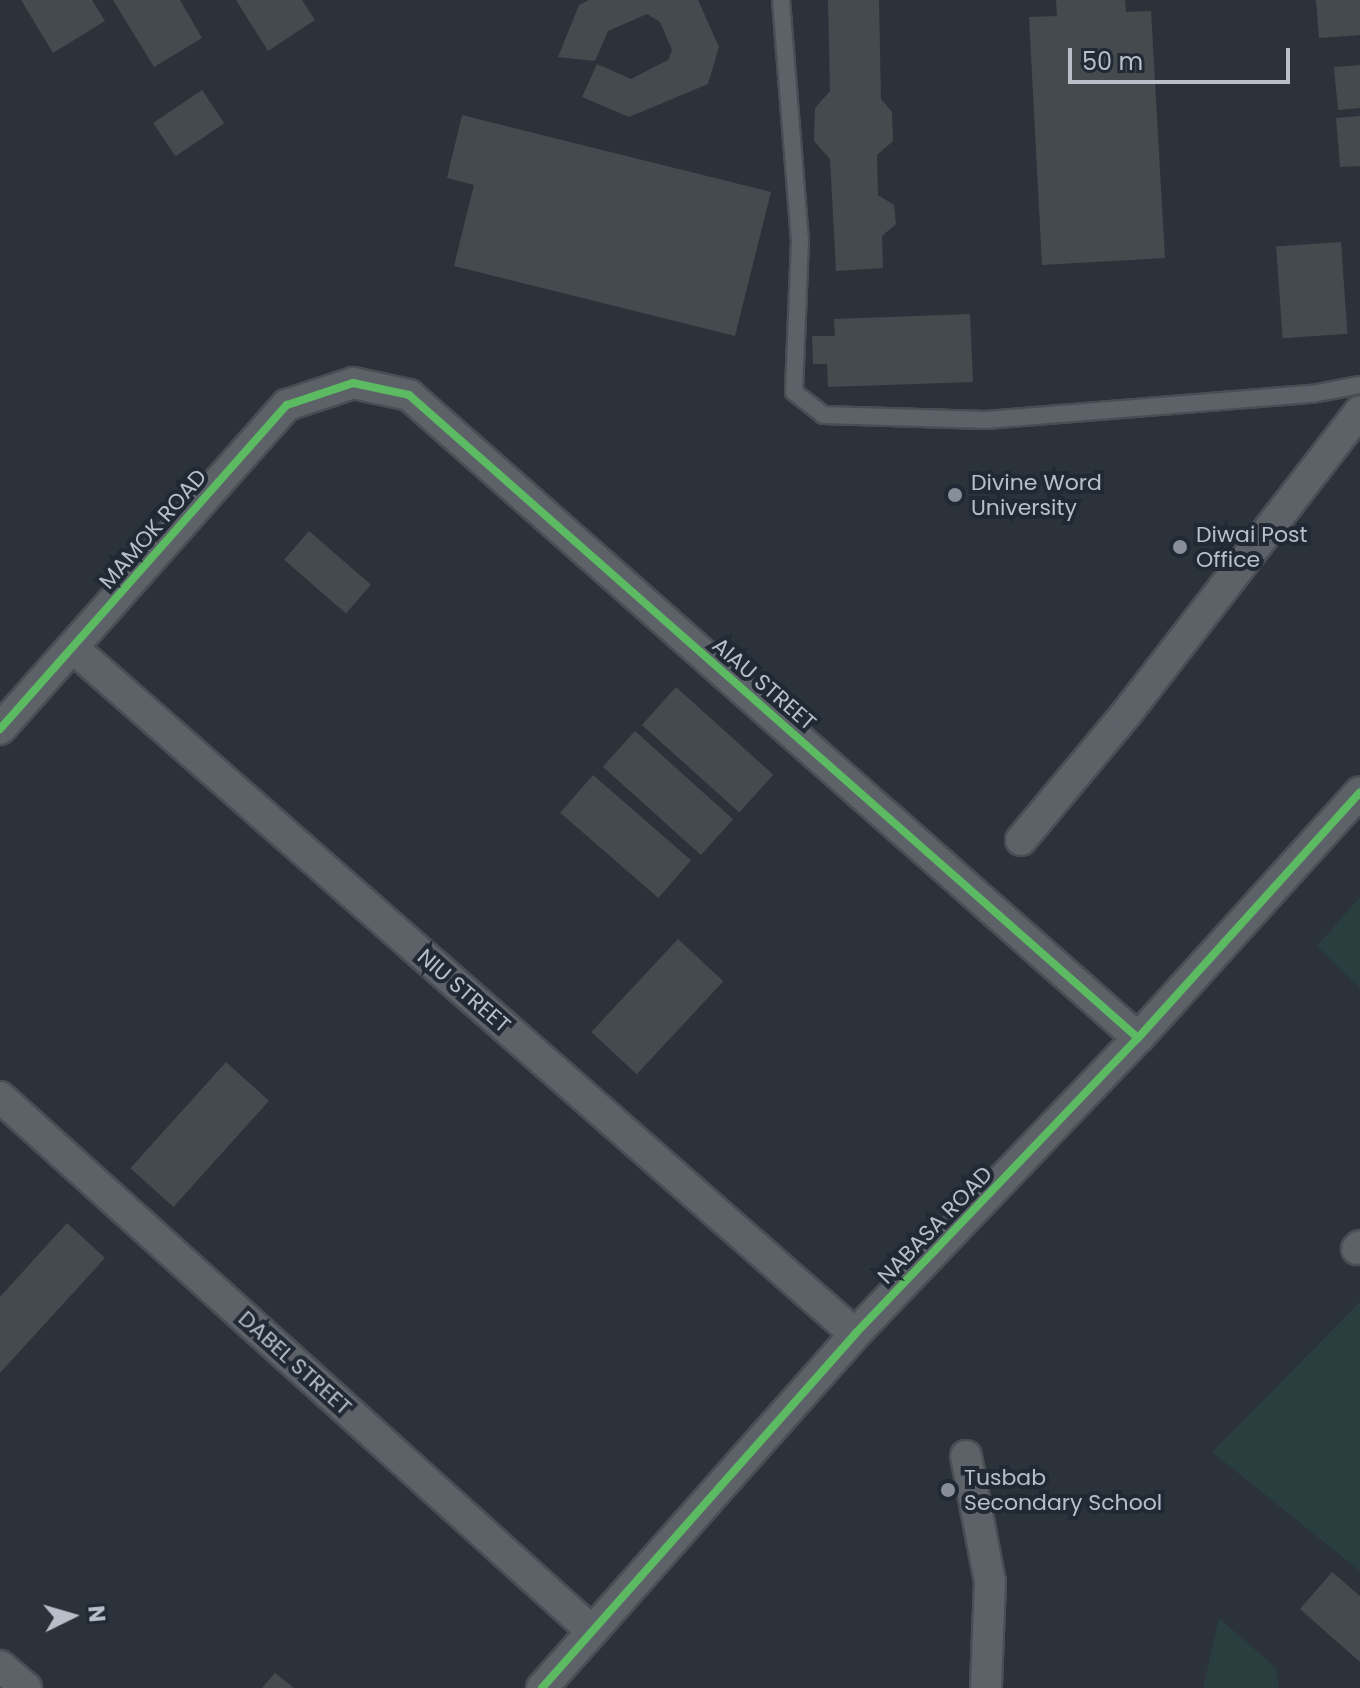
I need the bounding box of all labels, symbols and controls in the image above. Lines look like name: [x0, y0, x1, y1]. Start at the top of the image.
scale bar: [1072, 32, 1294, 82]
text: 50 m: [1082, 45, 1143, 78]
street label: MAMOK ROAD: [94, 464, 212, 594]
place label: Divine Word University: [971, 469, 1102, 520]
marker: Divine Word University: [946, 486, 964, 504]
place label: Diwai Post Office: [1196, 521, 1307, 572]
marker: Diwai Post Office: [1171, 538, 1189, 556]
street label: AIAU STREET: [707, 632, 821, 736]
street label: NIU STREET: [412, 944, 516, 1038]
street label: NABASA ROAD: [872, 1161, 998, 1289]
street label: DABEL STREET: [233, 1305, 357, 1421]
place label: Tusbab Secondary School: [964, 1464, 1162, 1516]
marker: Tusbab Secondary School: [939, 1481, 957, 1499]
north arrow: [32, 1576, 112, 1656]
text: N: [80, 1604, 113, 1623]

